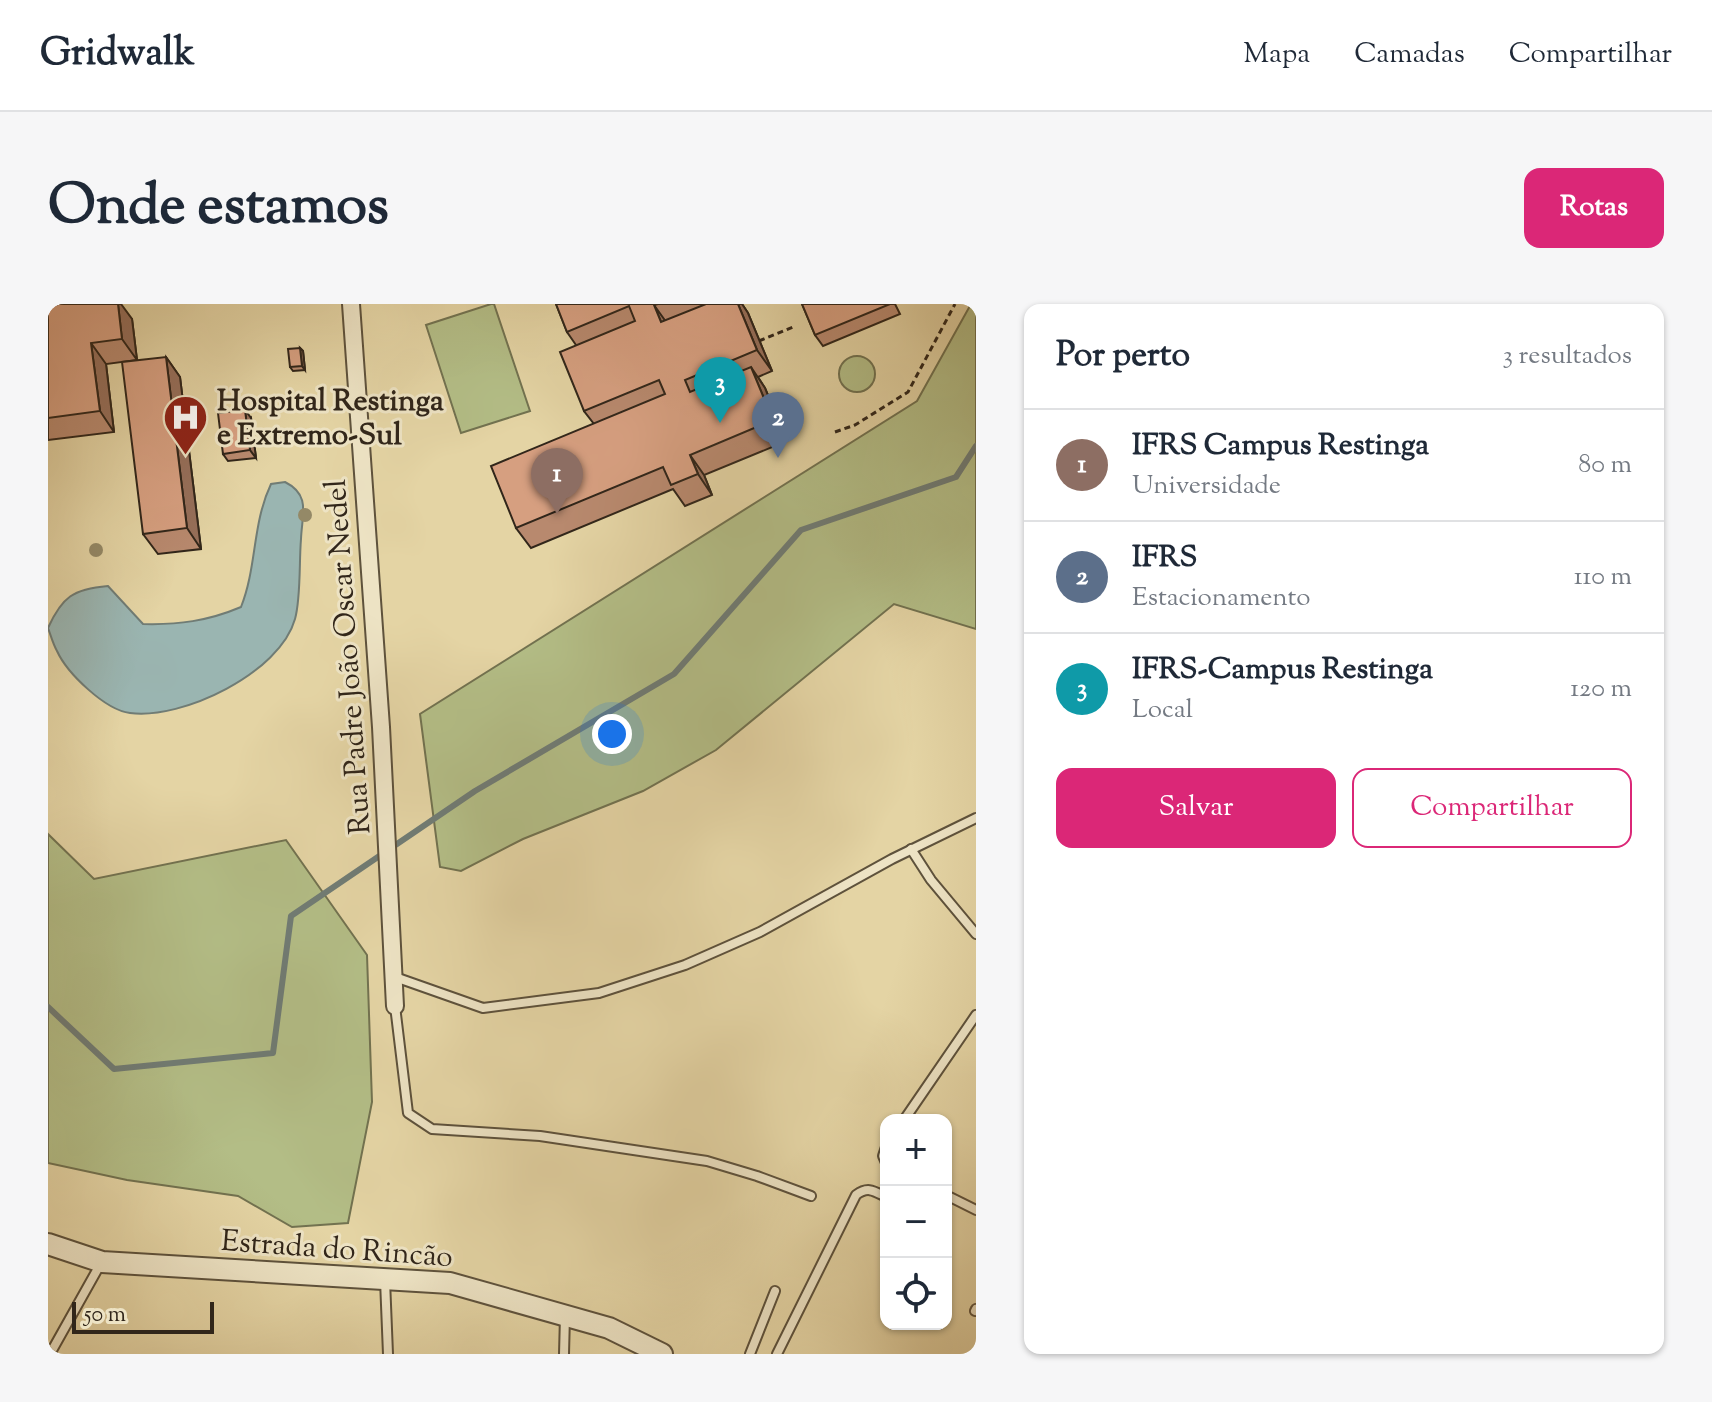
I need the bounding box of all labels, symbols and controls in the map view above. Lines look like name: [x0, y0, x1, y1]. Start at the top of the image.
text: Gridwalk: [40, 28, 195, 82]
text: Mapa: [1243, 35, 1310, 75]
text: Camadas: [1354, 35, 1465, 75]
text: Compartilhar: [1509, 35, 1672, 75]
text: Onde estamos: [48, 168, 389, 249]
button: Rotas: [1524, 168, 1664, 248]
text: Por perto: [1056, 332, 1190, 381]
text: 3 resultados: [1503, 338, 1632, 375]
pin: 3: [694, 357, 746, 423]
place label: Hospital Restinga e Extremo-Sul: [217, 381, 444, 458]
pin: 2: [752, 392, 804, 458]
hospital icon: Hospital Restinga e Extremo-Sul: [162, 393, 210, 456]
text: IFRS Campus Restinga: [1132, 425, 1429, 468]
text: 1: [1078, 447, 1086, 484]
text: 80 m: [1578, 447, 1632, 484]
pin: 1: [531, 448, 583, 514]
text: Universidade: [1132, 468, 1281, 505]
street label: Rua Padre João Oscar Nedel: [316, 478, 383, 836]
text: IFRS: [1132, 537, 1197, 580]
text: 2: [1076, 559, 1088, 596]
text: 110 m: [1574, 559, 1632, 596]
text: Estacionamento: [1132, 580, 1311, 617]
text: IFRS-Campus Restinga: [1132, 649, 1433, 692]
text: 3: [1077, 671, 1087, 708]
text: 120 m: [1570, 671, 1632, 708]
text: Local: [1132, 692, 1193, 729]
your location: [592, 714, 632, 754]
button: Salvar: [1056, 768, 1336, 848]
button: Compartilhar: [1352, 768, 1632, 848]
map controls: [880, 1114, 952, 1330]
button: +: [880, 1114, 952, 1186]
button: −: [880, 1186, 952, 1258]
street label: Estrada do Rincão: [219, 1221, 454, 1280]
button: locate: [880, 1258, 952, 1330]
scale bar: [72, 1298, 214, 1334]
text: 50 m: [84, 1300, 126, 1332]

